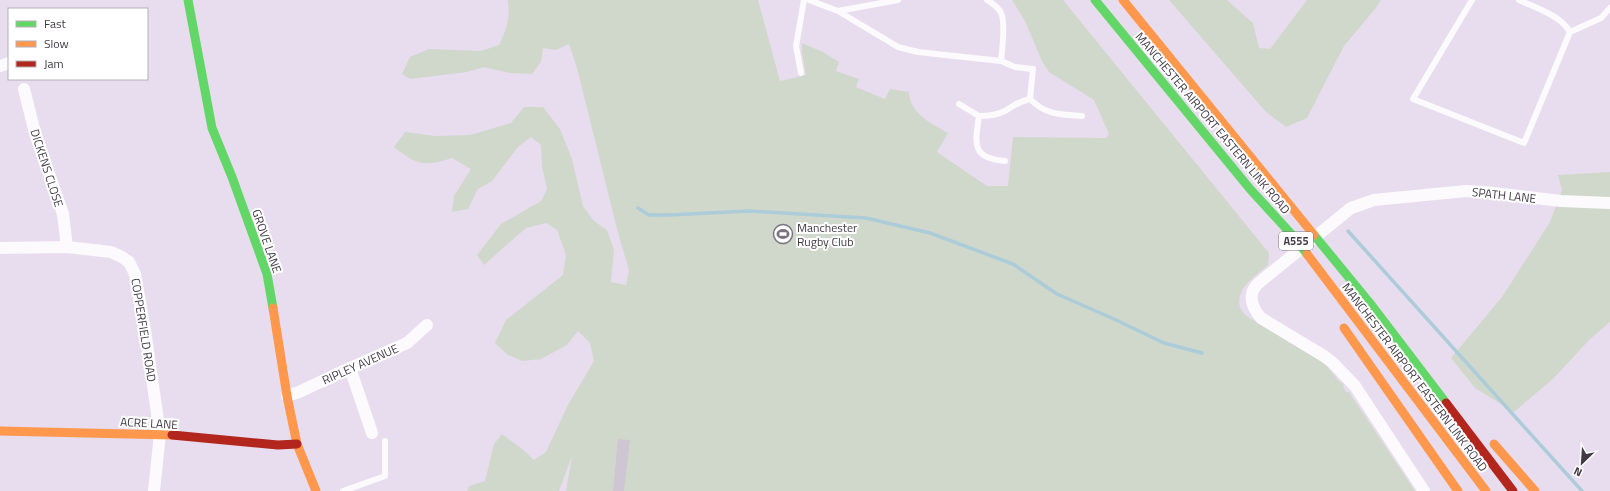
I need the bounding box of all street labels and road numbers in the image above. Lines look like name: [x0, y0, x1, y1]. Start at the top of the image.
street label: MANCHESTER AIRPORT EASTERN LINK ROAD: [1131, 28, 1295, 218]
street label: DICKENS CLOSE: [25, 127, 69, 210]
street label: SPATH LANE: [1471, 182, 1537, 208]
street label: GROVE LANE: [247, 206, 287, 276]
road number: A555: [1279, 232, 1313, 250]
street label: COPPERFIELD ROAD: [126, 277, 162, 383]
street label: MANCHESTER AIRPORT EASTERN LINK ROAD: [1337, 278, 1493, 476]
street label: RIPLEY AVENUE: [319, 339, 402, 389]
street label: ACRE LANE: [120, 412, 179, 434]

